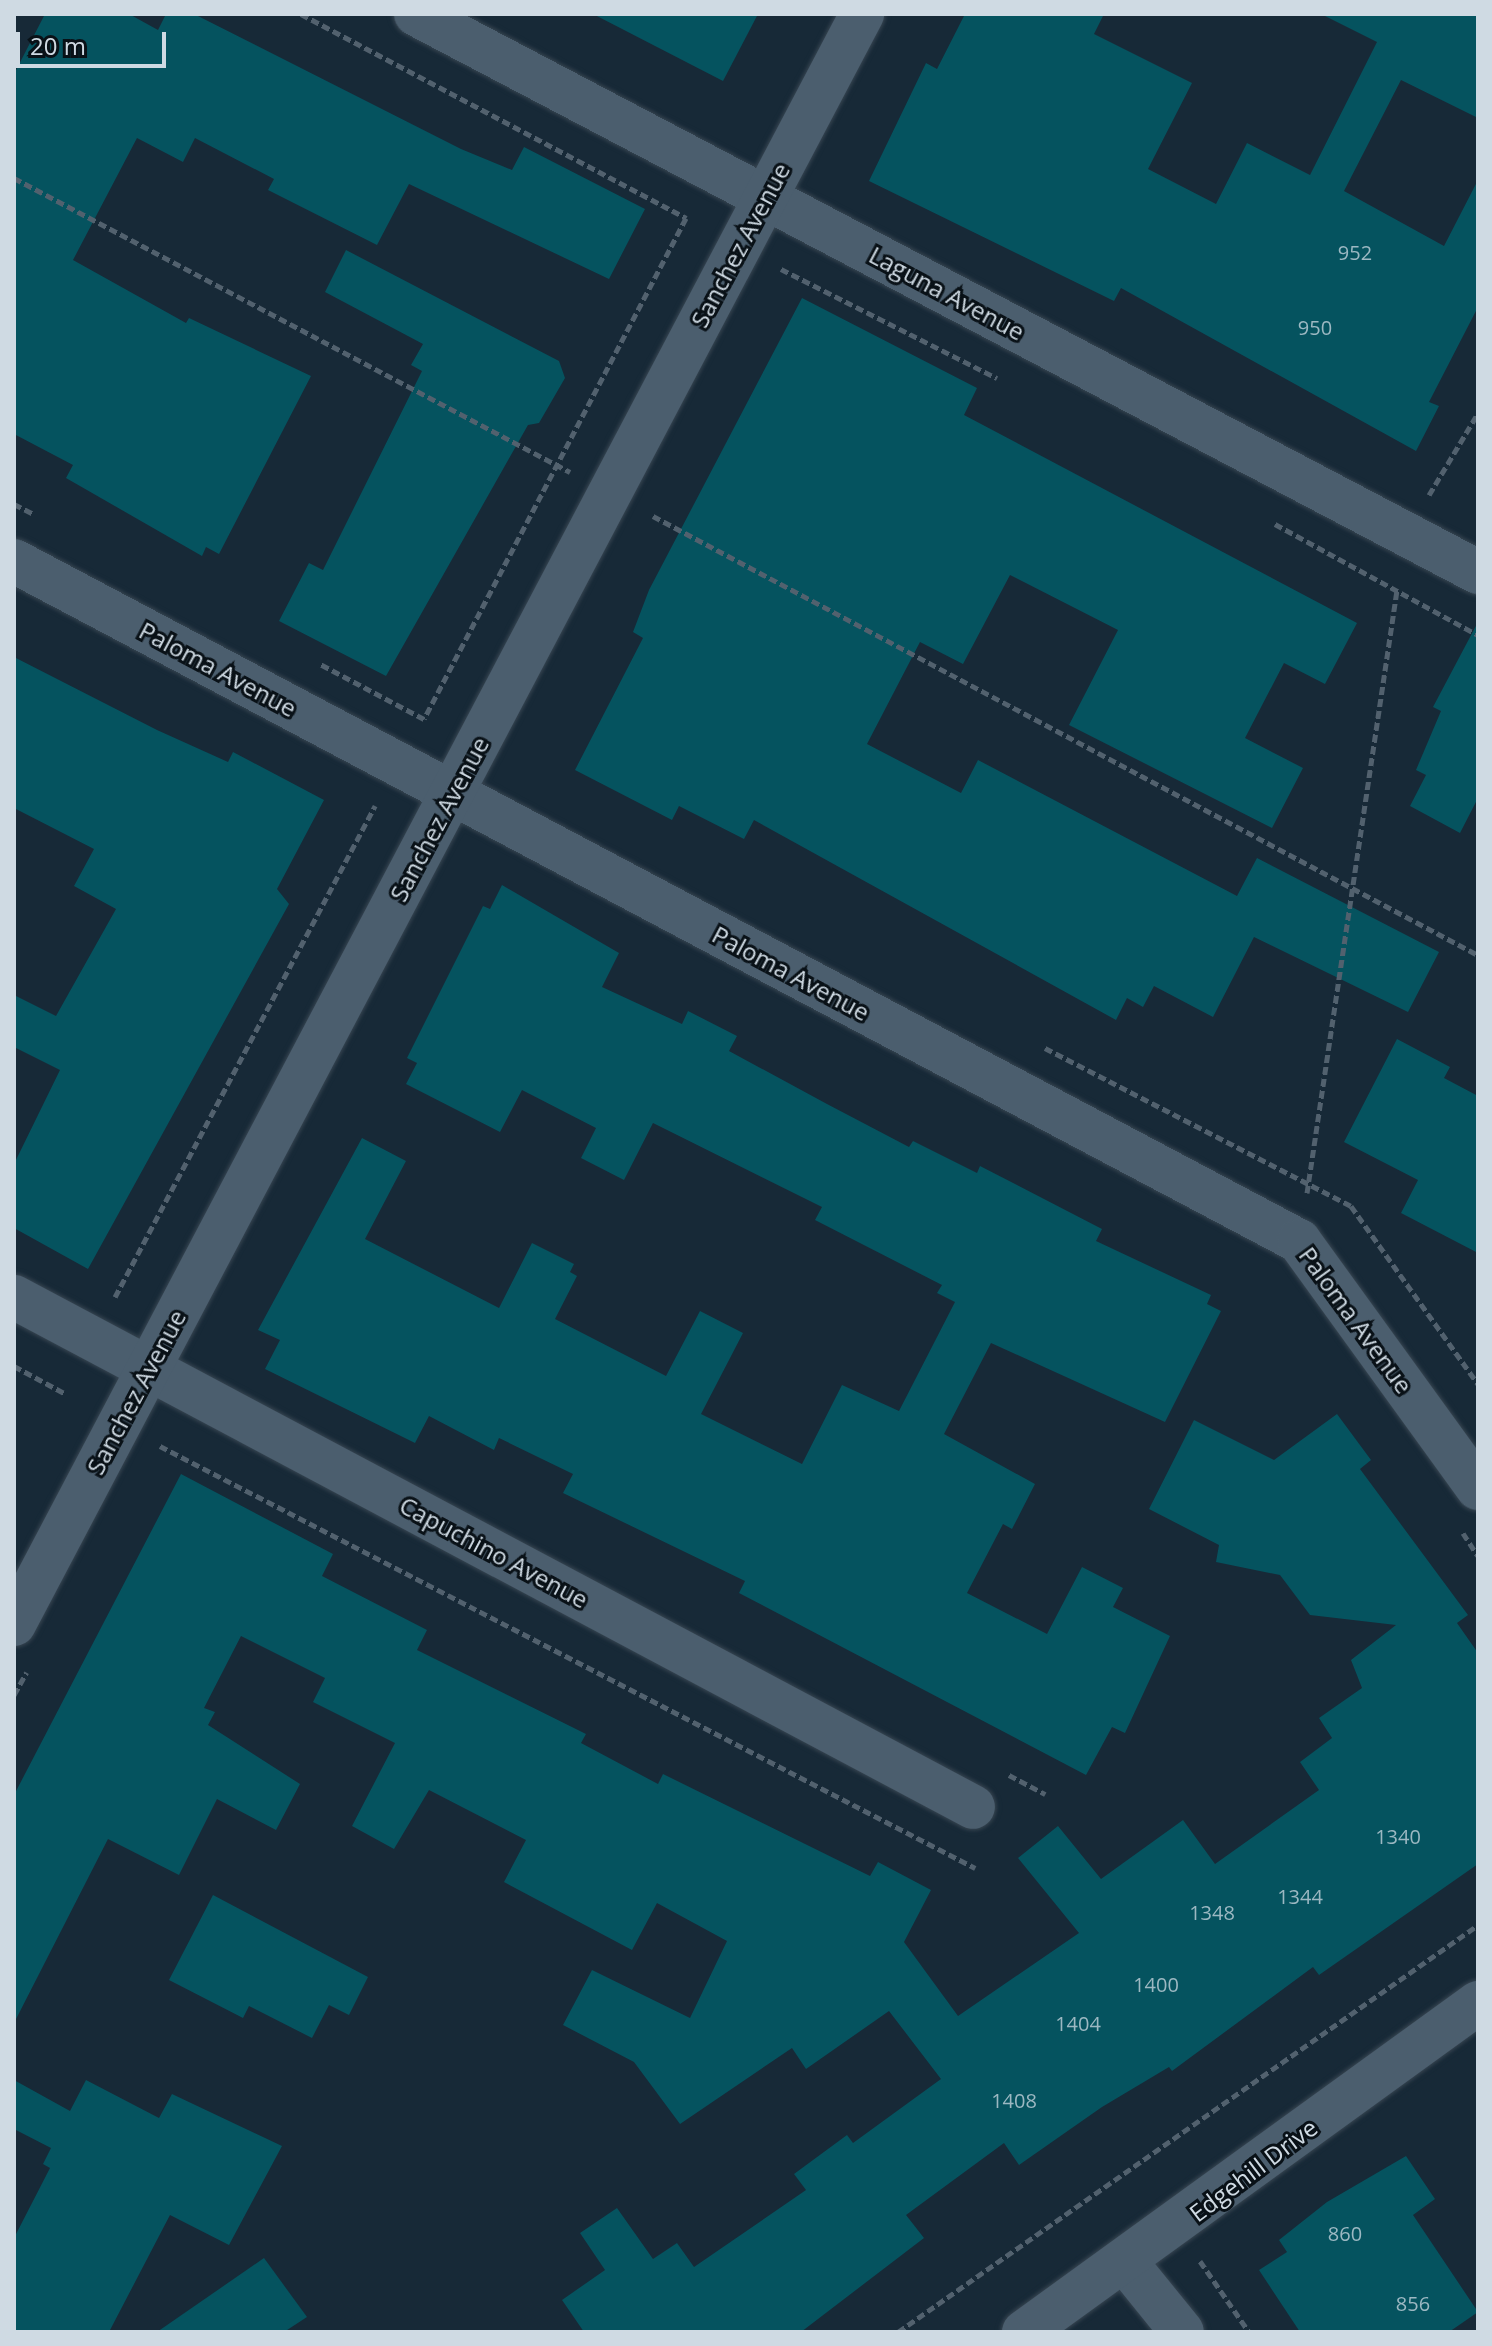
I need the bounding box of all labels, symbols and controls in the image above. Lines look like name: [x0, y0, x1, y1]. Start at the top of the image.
scale bar: [20, 16, 170, 66]
text: 20 m: [30, 29, 86, 62]
street label: Sanchez Avenue: [685, 158, 795, 332]
street label: Laguna Avenue: [865, 240, 1029, 346]
house number: 952: [1338, 240, 1372, 264]
house number: 950: [1298, 315, 1332, 339]
street label: Paloma Avenue: [135, 616, 301, 722]
street label: Sanchez Avenue: [384, 732, 494, 906]
street label: Paloma Avenue: [708, 920, 874, 1026]
street label: Paloma Avenue: [1293, 1241, 1419, 1399]
street label: Sanchez Avenue: [81, 1305, 191, 1479]
street label: Capuchino Avenue: [395, 1490, 593, 1614]
house number: 1340: [1375, 1824, 1421, 1848]
house number: 1344: [1277, 1884, 1323, 1908]
house number: 1348: [1189, 1900, 1235, 1924]
house number: 1400: [1133, 1972, 1179, 1996]
house number: 1404: [1055, 2011, 1101, 2035]
house number: 1408: [991, 2088, 1037, 2112]
street label: Edgehill Drive: [1183, 2113, 1323, 2227]
house number: 860: [1328, 2221, 1362, 2245]
house number: 856: [1396, 2291, 1430, 2315]

